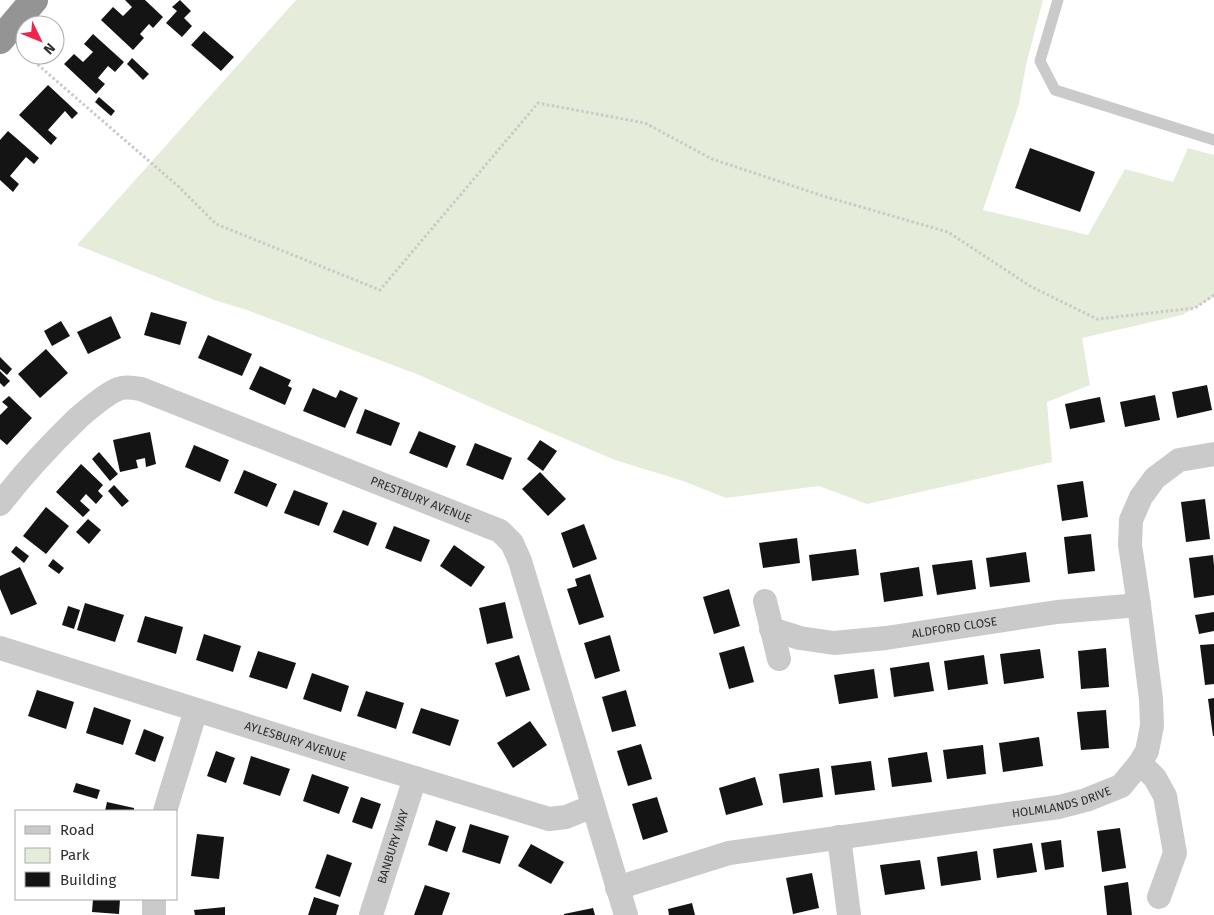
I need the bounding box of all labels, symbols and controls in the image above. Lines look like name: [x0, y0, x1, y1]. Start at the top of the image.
north arrow: [15, 15, 65, 65]
text: N: [40, 39, 59, 58]
street label: PRESTBURY AVENUE: [368, 473, 473, 526]
street label: ALDFORD CLOSE: [911, 614, 998, 641]
street label: AYLESBURY AVENUE: [243, 718, 348, 764]
street label: HOLMLANDS DRIVE: [1011, 784, 1113, 820]
street label: BANBURY WAY: [375, 807, 412, 885]
legend: [15, 810, 178, 900]
text: Road: [60, 821, 95, 839]
text: Park: [60, 846, 90, 864]
text: Building: [60, 871, 116, 889]

